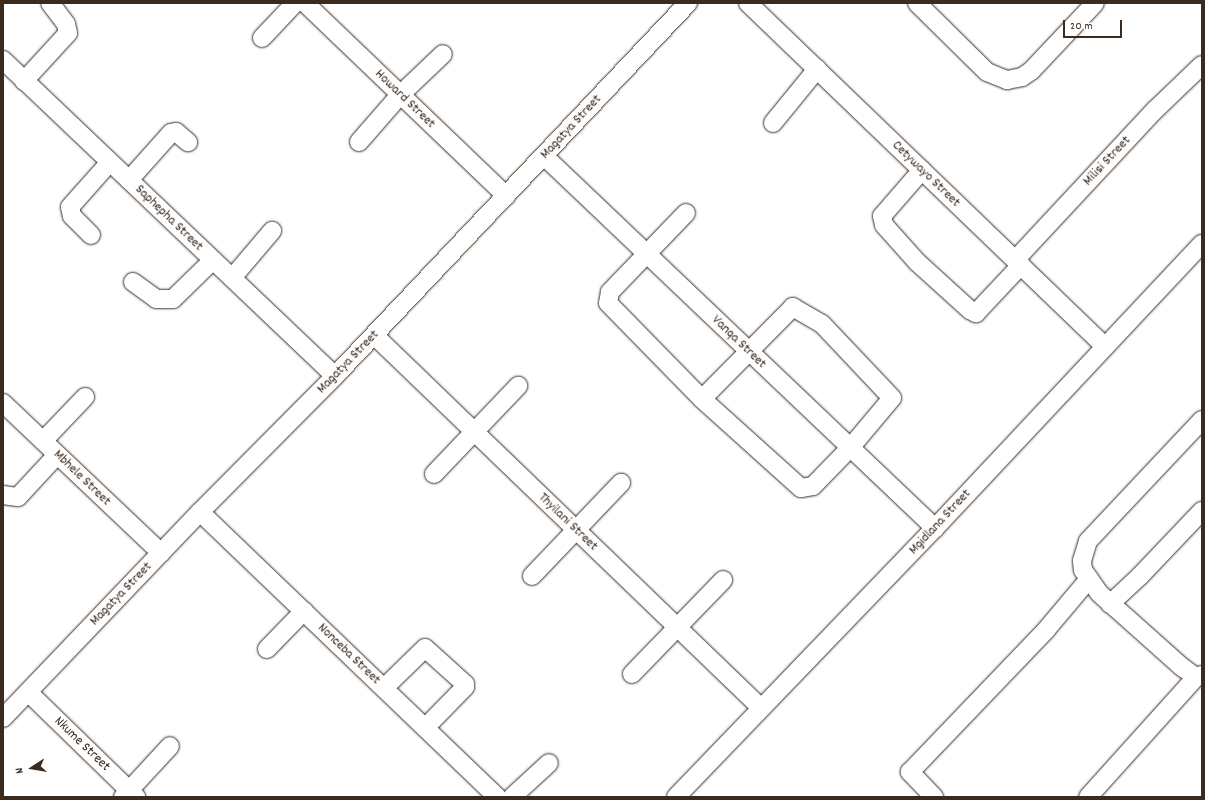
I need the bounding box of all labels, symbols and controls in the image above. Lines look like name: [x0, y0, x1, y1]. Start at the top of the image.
scale bar: [1065, 12, 1124, 38]
text: 20 m: [1070, 18, 1093, 35]
street label: Howard Street: [371, 66, 439, 132]
street label: Magatya Street: [537, 91, 605, 163]
street label: Milisi Street: [1080, 132, 1134, 190]
street label: Cetywayo Street: [888, 137, 964, 211]
street label: Saphepha Street: [131, 181, 207, 255]
street label: Vanqa Street: [708, 312, 770, 372]
street label: Magatya Street: [313, 327, 383, 397]
street label: Mbhele Street: [50, 446, 114, 510]
street label: Mgidlana Street: [905, 486, 975, 558]
street label: Thyilani Street: [535, 489, 601, 555]
street label: Magatya Street: [86, 559, 156, 629]
street label: Nonceba Street: [314, 620, 384, 688]
street label: Nkume Street: [50, 713, 114, 775]
north arrow: [12, 748, 52, 788]
text: N: [12, 766, 29, 775]

